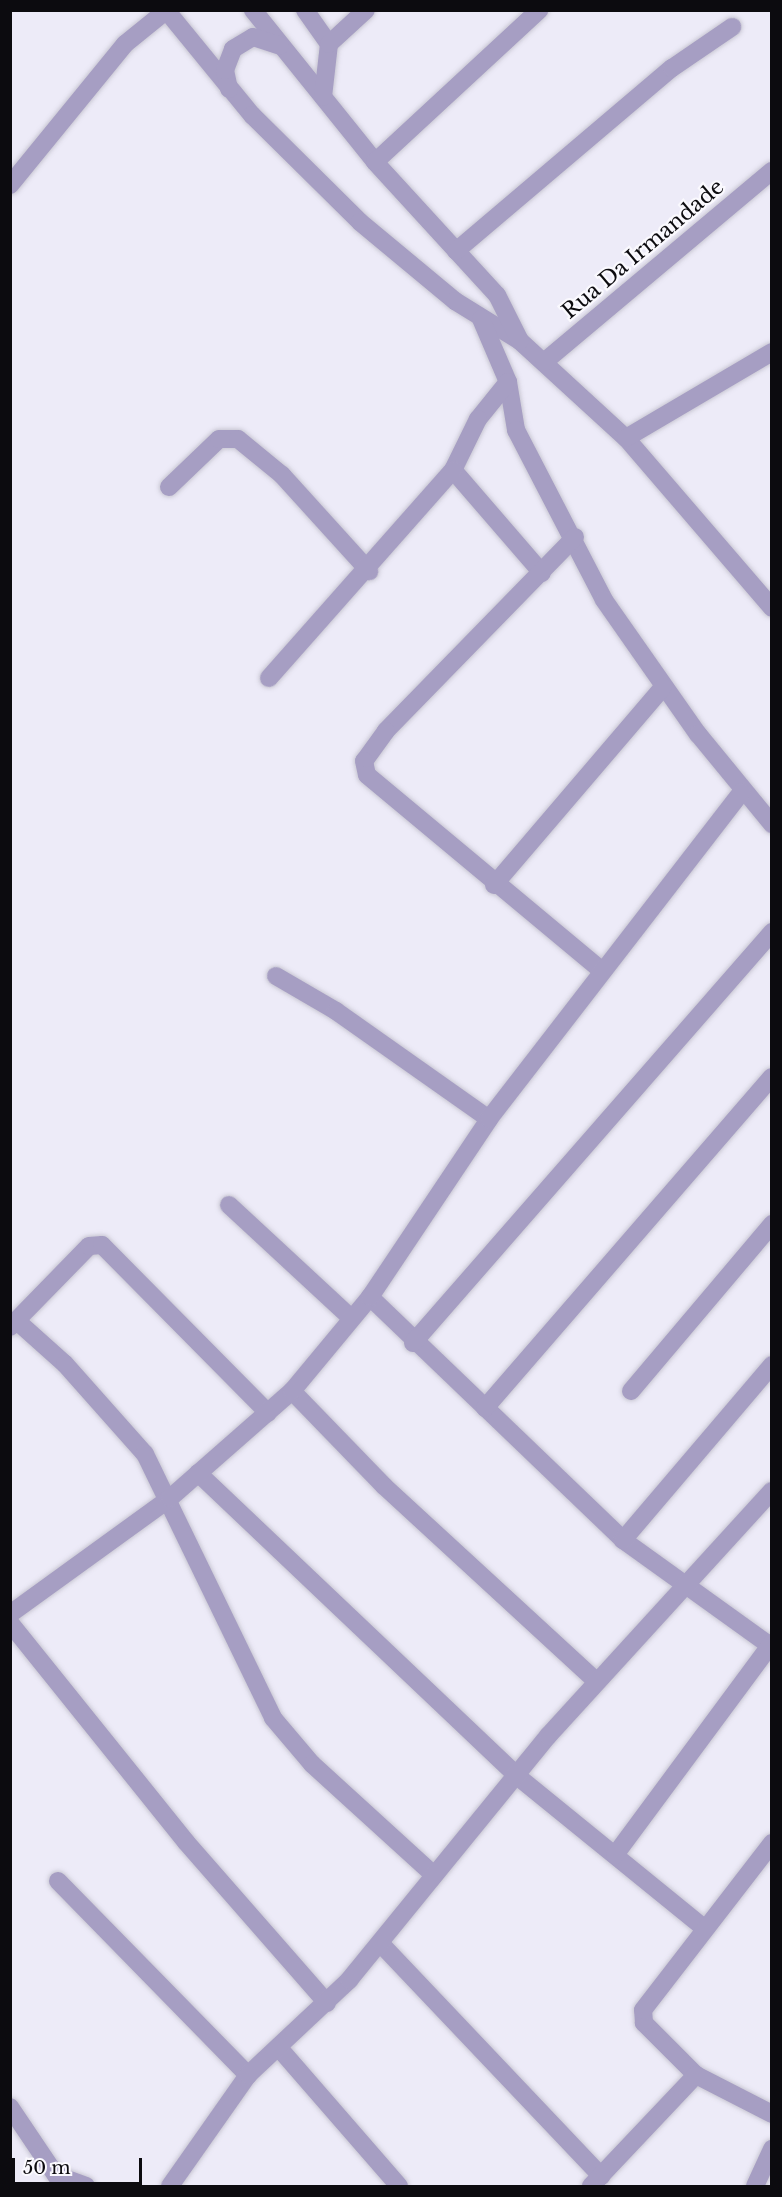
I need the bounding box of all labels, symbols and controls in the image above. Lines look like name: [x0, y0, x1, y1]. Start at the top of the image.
street label: Rua Da Irmandade: [557, 174, 729, 324]
scale bar: [15, 2146, 146, 2184]
text: 50 m: [23, 2157, 71, 2179]

